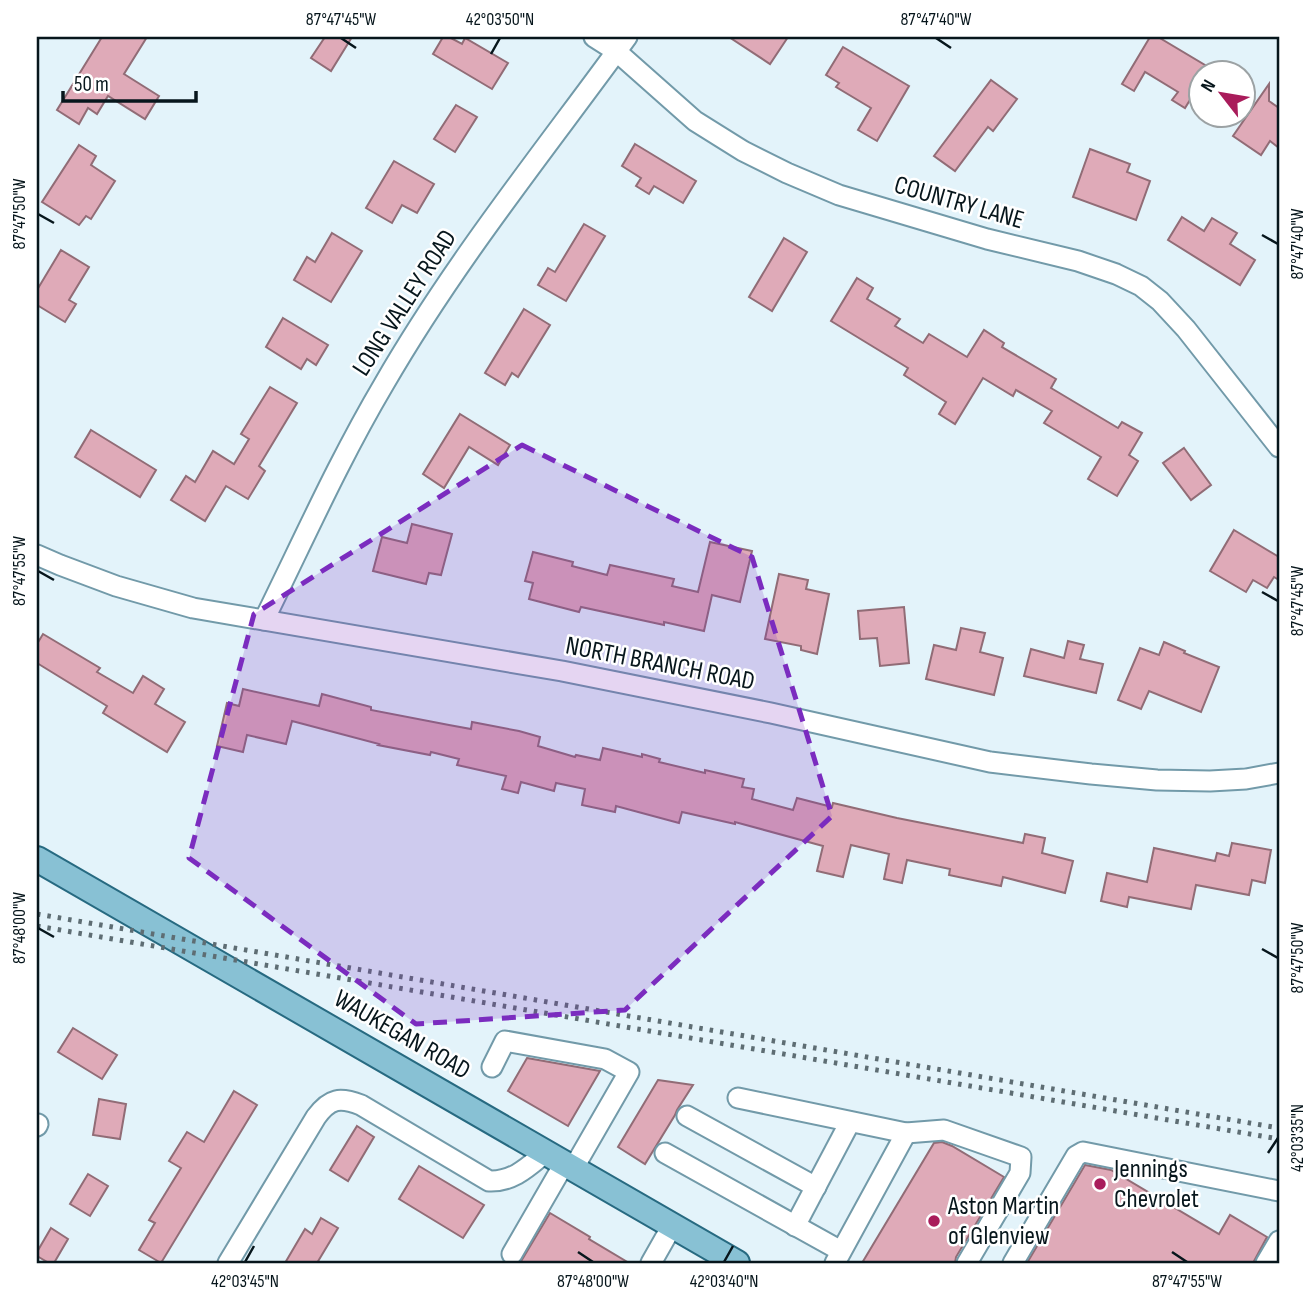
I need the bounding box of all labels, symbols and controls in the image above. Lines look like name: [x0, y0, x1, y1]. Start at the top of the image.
text: 87°47'45"W: [306, 9, 376, 30]
text: 42°03'50"N: [466, 9, 534, 30]
text: 87°47'40"W: [900, 9, 972, 30]
scale bar: [63, 60, 196, 104]
north arrow: [1186, 60, 1256, 130]
text: 50 m: [74, 72, 109, 97]
text: N: [1196, 76, 1221, 96]
street label: COUNTRY LANE: [891, 170, 1027, 236]
text: 87°47'50"W: [9, 178, 30, 249]
text: 87°47'40"W: [1287, 208, 1308, 280]
street label: LONG VALLEY ROAD: [346, 224, 464, 382]
text: 87°47'55"W: [9, 536, 30, 606]
text: 87°47'45"W: [1287, 566, 1308, 636]
street label: NORTH BRANCH ROAD: [563, 630, 757, 698]
text: 87°48'00"W: [9, 892, 30, 964]
text: 87°47'50"W: [1287, 922, 1308, 993]
street label: WAUKEGAN ROAD: [328, 984, 476, 1086]
text: 42°03'35"N: [1287, 1104, 1308, 1172]
place label: Jennings Chevrolet: [1113, 1154, 1199, 1215]
marker: Jennings Chevrolet: [1092, 1176, 1108, 1192]
place label: Aston Martin of Glenview: [947, 1191, 1059, 1252]
marker: Aston Martin of Glenview: [926, 1213, 942, 1229]
text: 42°03'45"N: [211, 1271, 279, 1292]
text: 87°48'00"W: [557, 1271, 629, 1292]
text: 42°03'40"N: [690, 1271, 758, 1292]
text: 87°47'55"W: [1152, 1271, 1222, 1292]

